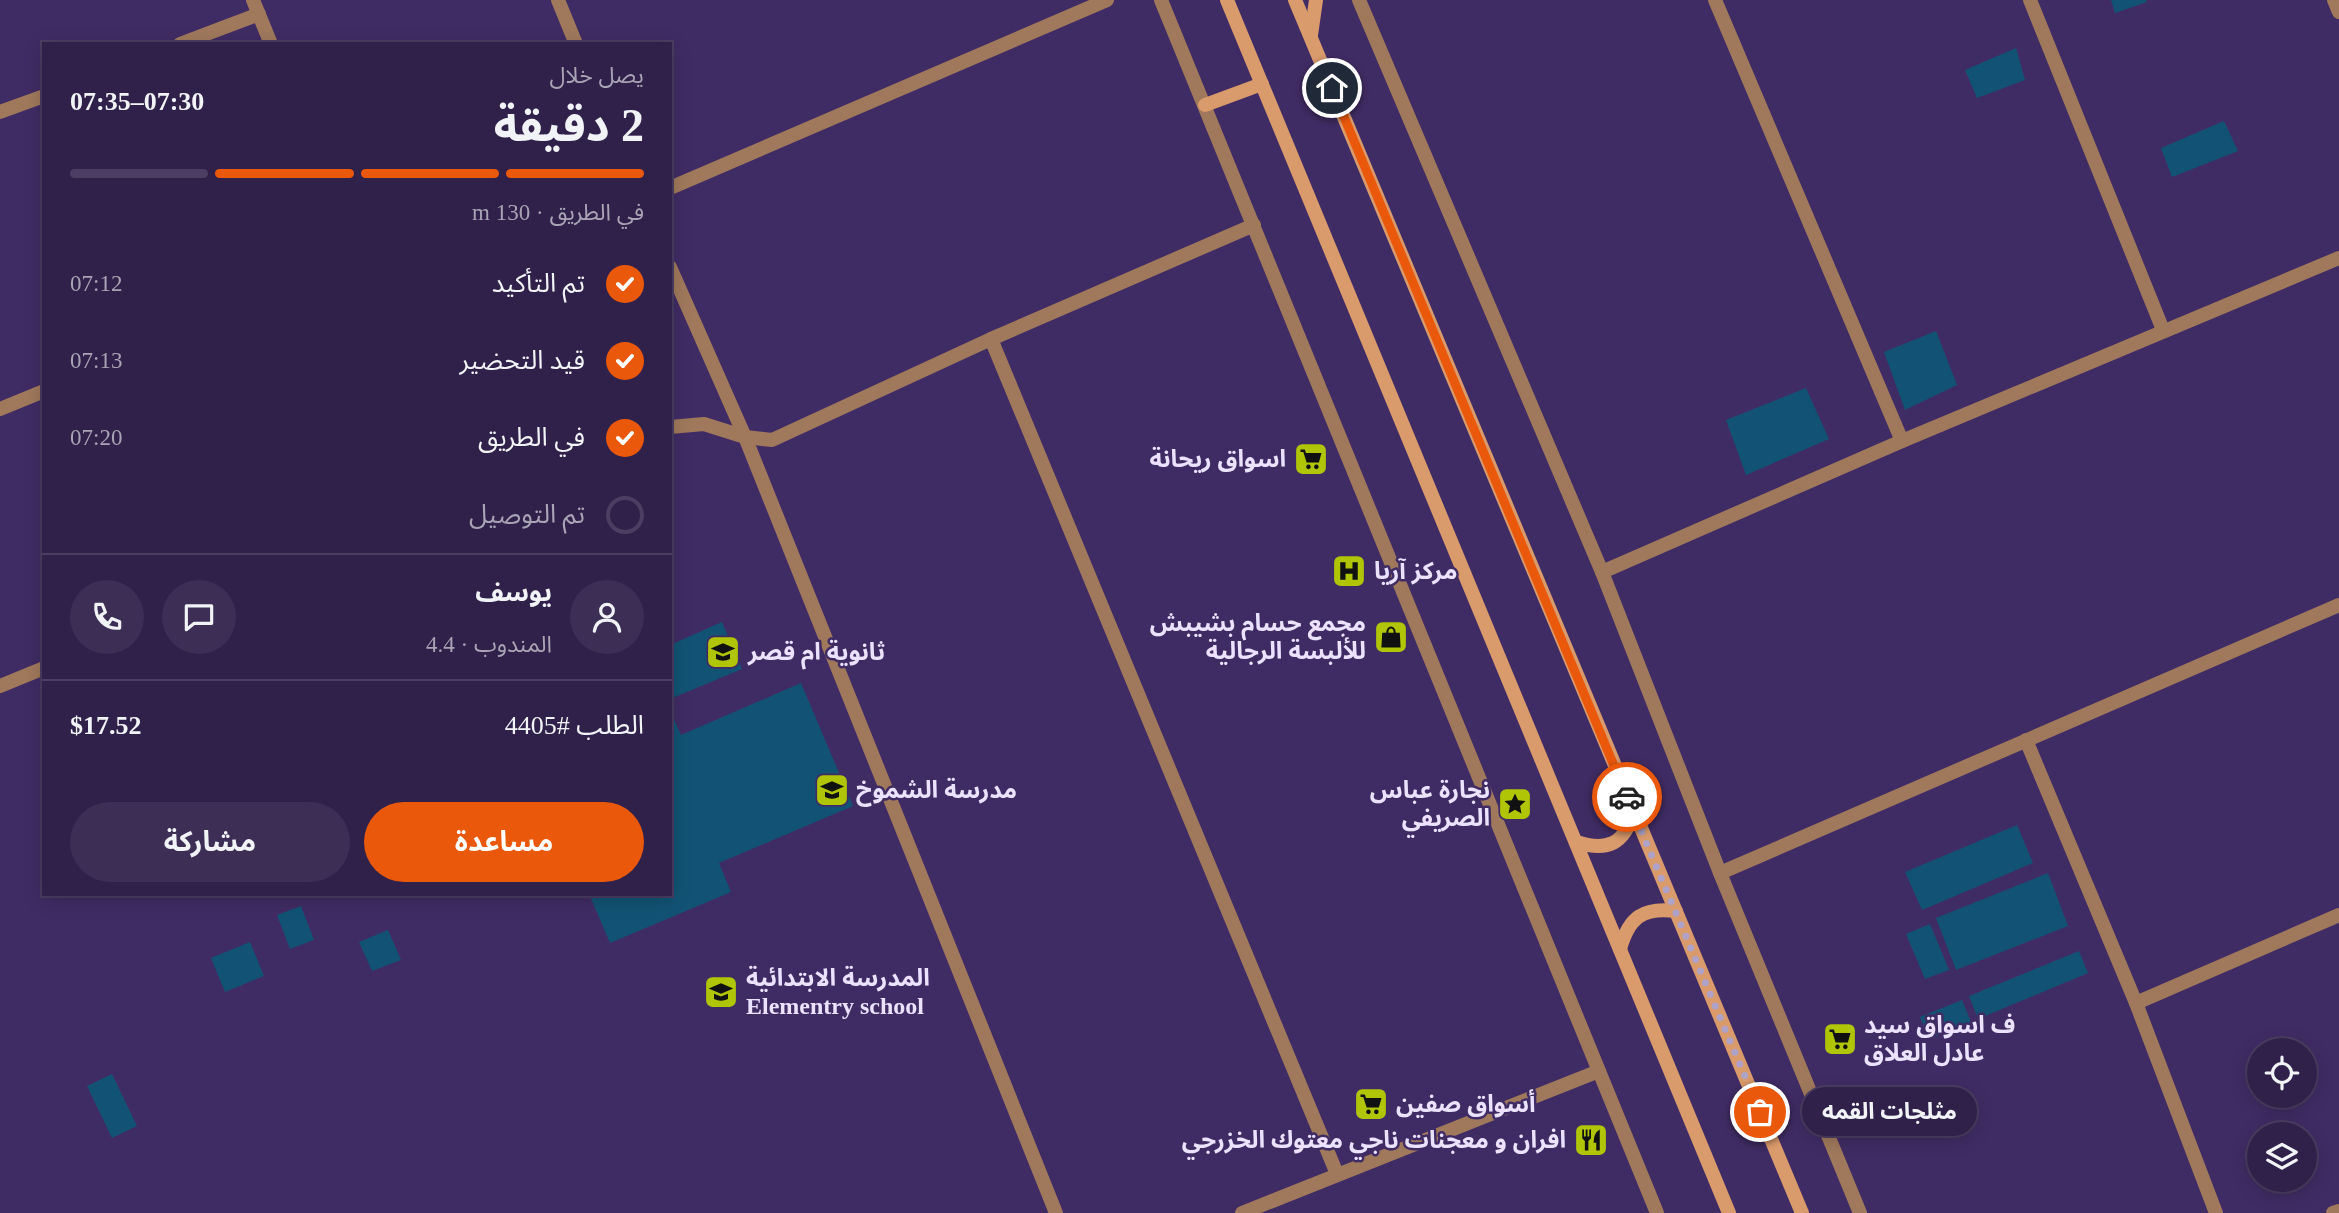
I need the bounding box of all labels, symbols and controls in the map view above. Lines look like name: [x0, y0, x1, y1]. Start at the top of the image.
pin: [1302, 58, 1362, 118]
text: يصل خلال: [549, 63, 644, 88]
icon: home: [1313, 69, 1351, 107]
text: 07:30–07:35: [70, 87, 204, 116]
text: 2 دقيقة: [494, 100, 644, 151]
text: في الطريق · 130 m: [472, 200, 644, 225]
icon: check: [606, 265, 644, 303]
text: تم التأكيد: [492, 269, 585, 298]
text: 07:12: [70, 271, 122, 296]
icon: check: [606, 342, 644, 380]
text: قيد التحضير: [459, 346, 585, 375]
text: 07:13: [70, 348, 122, 373]
icon: check: [606, 419, 644, 457]
text: في الطريق: [478, 423, 585, 452]
text: 07:20: [70, 425, 122, 450]
supermarket icon: اسواق ريحانة: [1292, 440, 1330, 478]
place label: اسواق ريحانة: [1150, 446, 1286, 473]
text: تم التوصيل: [469, 500, 585, 529]
hospital icon: مركز آريا: [1330, 552, 1368, 590]
place label: مركز آريا: [1374, 558, 1457, 585]
text: يوسف: [475, 578, 552, 607]
button: phone: [70, 580, 144, 654]
button: chat: [162, 580, 236, 654]
button: person: [570, 580, 644, 654]
place label: مجمع حسام بشيبش للألبسة الرجالية: [1150, 610, 1366, 665]
shop icon: مجمع حسام بشيبش للألبسة الرجالية: [1372, 618, 1410, 656]
text: المندوب · 4.4: [426, 632, 552, 657]
school or university icon: ثانوية ام قصر: [704, 633, 742, 671]
place label: ثانوية ام قصر: [747, 639, 885, 670]
text: $17.52: [70, 711, 142, 740]
text: الطلب #4405: [505, 711, 644, 740]
courier: [1592, 762, 1662, 832]
school or university icon: مدرسة الشموخ: [813, 771, 851, 809]
place label: مدرسة الشموخ: [856, 777, 1017, 807]
place label: نجارة عباس الصريفي: [1370, 777, 1490, 838]
icon: car: [1608, 778, 1646, 816]
place icon: نجارة عباس الصريفي: [1496, 785, 1534, 823]
button: مشاركة: [70, 802, 350, 882]
button: مساعدة: [364, 802, 644, 882]
place label: المدرسة الابتدائية Elementry school: [746, 965, 930, 1019]
school or university icon: المدرسة الابتدائية Elementry school: [702, 973, 740, 1011]
place label: ف اسواق سيد عادل العلاق: [1864, 1012, 2015, 1067]
supermarket icon: ف اسواق سيد عادل العلاق: [1821, 1020, 1859, 1058]
map controls: [2247, 1038, 2317, 1192]
button: locate: [2247, 1038, 2317, 1108]
pin: [1730, 1082, 1790, 1142]
supermarket icon: أسواق صفين: [1352, 1085, 1390, 1123]
callout: مثلجات القمه: [1802, 1088, 1977, 1136]
place label: أسواق صفين: [1396, 1089, 1536, 1118]
icon: bag: [1741, 1093, 1779, 1131]
text: مثلجات القمه: [1822, 1099, 1957, 1124]
restaurant icon: افران و معجنات ناجي معتوك الخزرجي: [1572, 1121, 1610, 1159]
button: layers: [2247, 1122, 2317, 1192]
place label: افران و معجنات ناجي معتوك الخزرجي: [1182, 1127, 1566, 1160]

